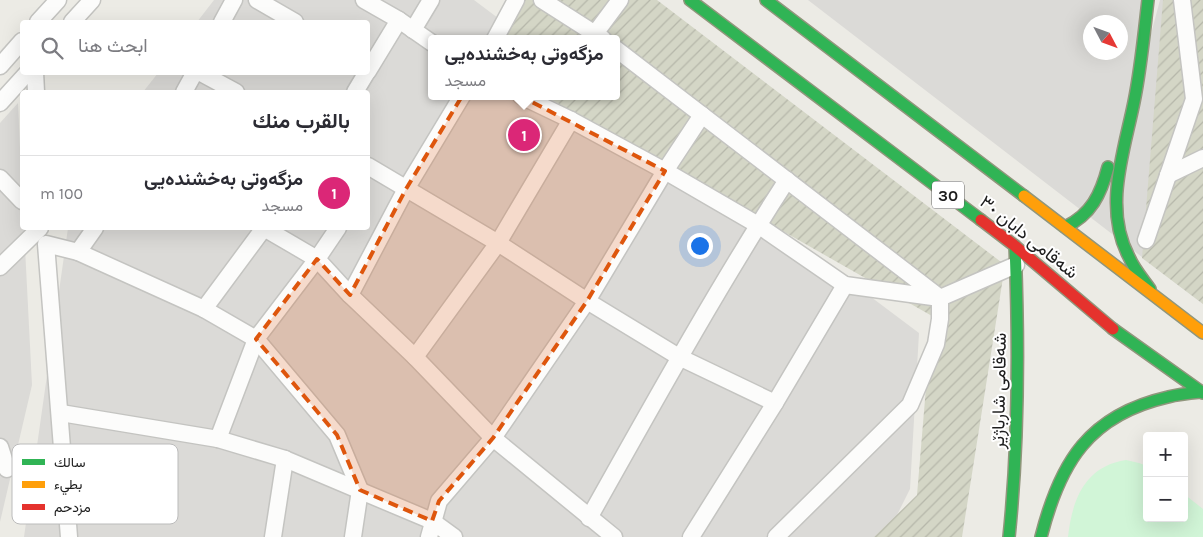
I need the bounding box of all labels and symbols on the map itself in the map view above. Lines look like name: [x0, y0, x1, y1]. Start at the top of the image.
north arrow: [1083, 15, 1128, 60]
pin: 1: [508, 116, 540, 154]
road number: 30: [932, 182, 964, 208]
street label: شەقامی دابان ٣٠: [975, 191, 1083, 283]
your location: [687, 233, 713, 259]
street label: شەقامی شارباژێر: [987, 333, 1011, 450]
legend: [12, 444, 178, 524]
text: سالك: [54, 454, 85, 471]
text: بطيء: [54, 476, 82, 496]
text: مزدحم: [54, 499, 91, 516]

